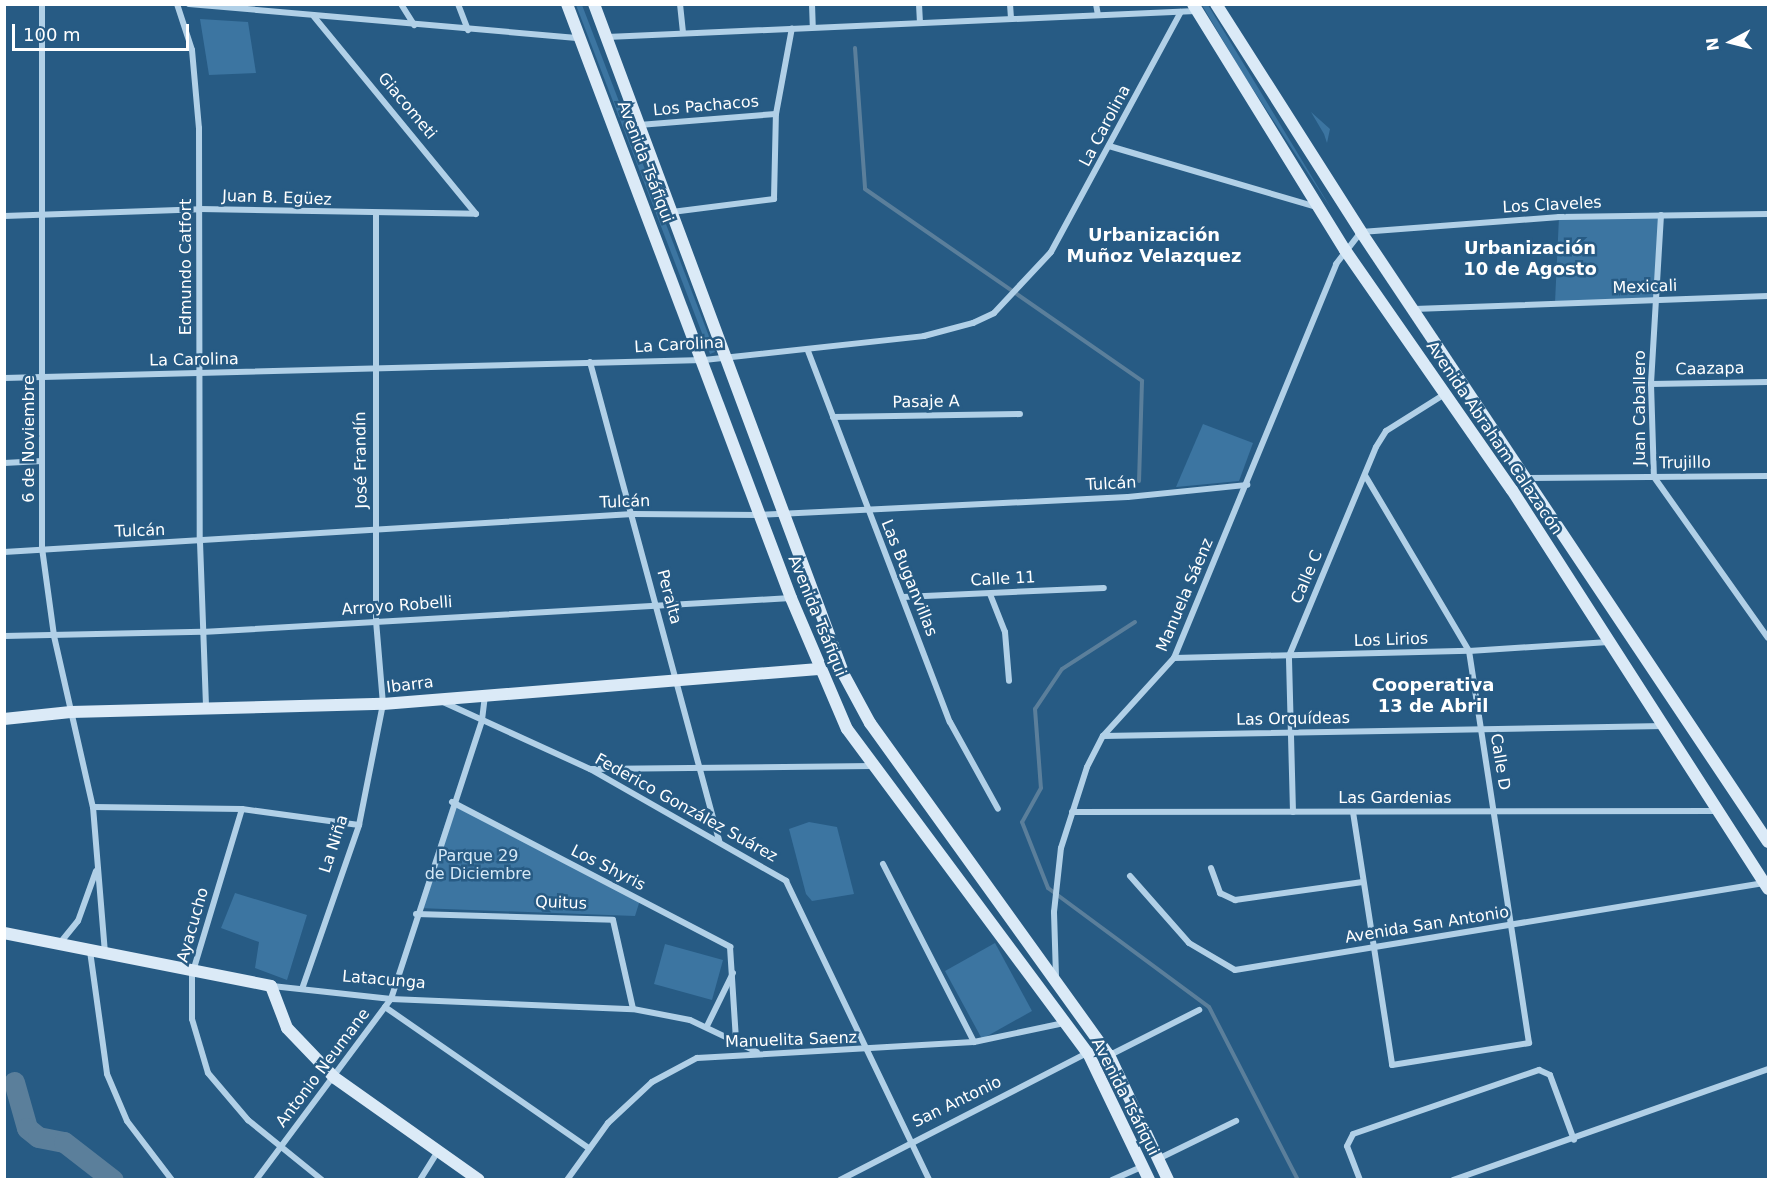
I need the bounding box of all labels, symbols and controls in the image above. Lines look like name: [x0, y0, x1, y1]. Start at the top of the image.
scale bar: [15, 12, 192, 50]
north arrow: [1701, 12, 1761, 72]
text: 100 m: [23, 24, 81, 45]
text: N: [1702, 36, 1723, 52]
street label: Giacometi: [373, 69, 441, 143]
street label: La Carolina: [1075, 82, 1135, 170]
street label: Los Pachacos: [652, 92, 760, 120]
street label: Avenida Tsáfiqui: [613, 98, 677, 226]
street label: Juan B. Egüez: [222, 186, 332, 210]
street label: Los Claveles: [1502, 193, 1602, 217]
street label: Edmundo Catfort: [176, 199, 196, 335]
district label: Urbanización Muñoz Velazquez: [1067, 225, 1241, 268]
district label: Urbanización 10 de Agosto: [1463, 238, 1597, 280]
street label: Mexicali: [1612, 276, 1678, 298]
street label: La Carolina: [634, 333, 724, 357]
street label: Avenida Abraham Calazacón: [1422, 338, 1566, 538]
street label: La Carolina: [149, 350, 239, 370]
street label: Juan Caballero: [1630, 350, 1650, 466]
street label: Caazapa: [1675, 359, 1745, 379]
street label: 6 de Noviembre: [19, 375, 39, 503]
street label: Pasaje A: [892, 392, 960, 412]
street label: José Frandín: [351, 411, 371, 509]
street label: Trujillo: [1659, 453, 1711, 473]
street label: Tulcán: [1085, 473, 1137, 495]
street label: Tulcán: [599, 492, 651, 512]
street label: Las Buganvillas: [877, 517, 941, 639]
street label: Tulcán: [114, 521, 166, 541]
street label: Manuela Sáenz: [1152, 535, 1218, 655]
street label: Calle C: [1287, 547, 1327, 607]
street label: Avenida Tsáfiqui: [784, 553, 850, 679]
street label: Peralta: [653, 568, 685, 626]
street label: Calle 11: [970, 568, 1036, 590]
street label: Arroyo Robelli: [341, 593, 453, 619]
street label: Los Lirios: [1354, 629, 1428, 651]
street label: Ibarra: [385, 673, 435, 697]
district label: Cooperativa 13 de Abril: [1372, 675, 1494, 718]
street label: Las Orquídeas: [1236, 708, 1350, 730]
street label: Calle D: [1486, 732, 1514, 792]
street label: Federico González Suárez: [591, 750, 781, 866]
street label: Las Gardenias: [1338, 788, 1452, 808]
street label: La Niña: [316, 812, 352, 876]
street label: Los Shyris: [568, 841, 648, 895]
park label: Parque 29 de Diciembre: [425, 846, 531, 884]
street label: Ayacucho: [173, 885, 213, 965]
street label: Quitus: [535, 892, 587, 914]
street label: Avenida San Antonio: [1344, 903, 1510, 947]
street label: Latacunga: [341, 967, 427, 993]
street label: Antonio Neumane: [272, 1005, 374, 1131]
street label: Manuelita Saenz: [725, 1028, 857, 1052]
street label: Avenida Tsáfiqui: [1087, 1035, 1163, 1159]
street label: San Antonio: [909, 1072, 1005, 1132]

